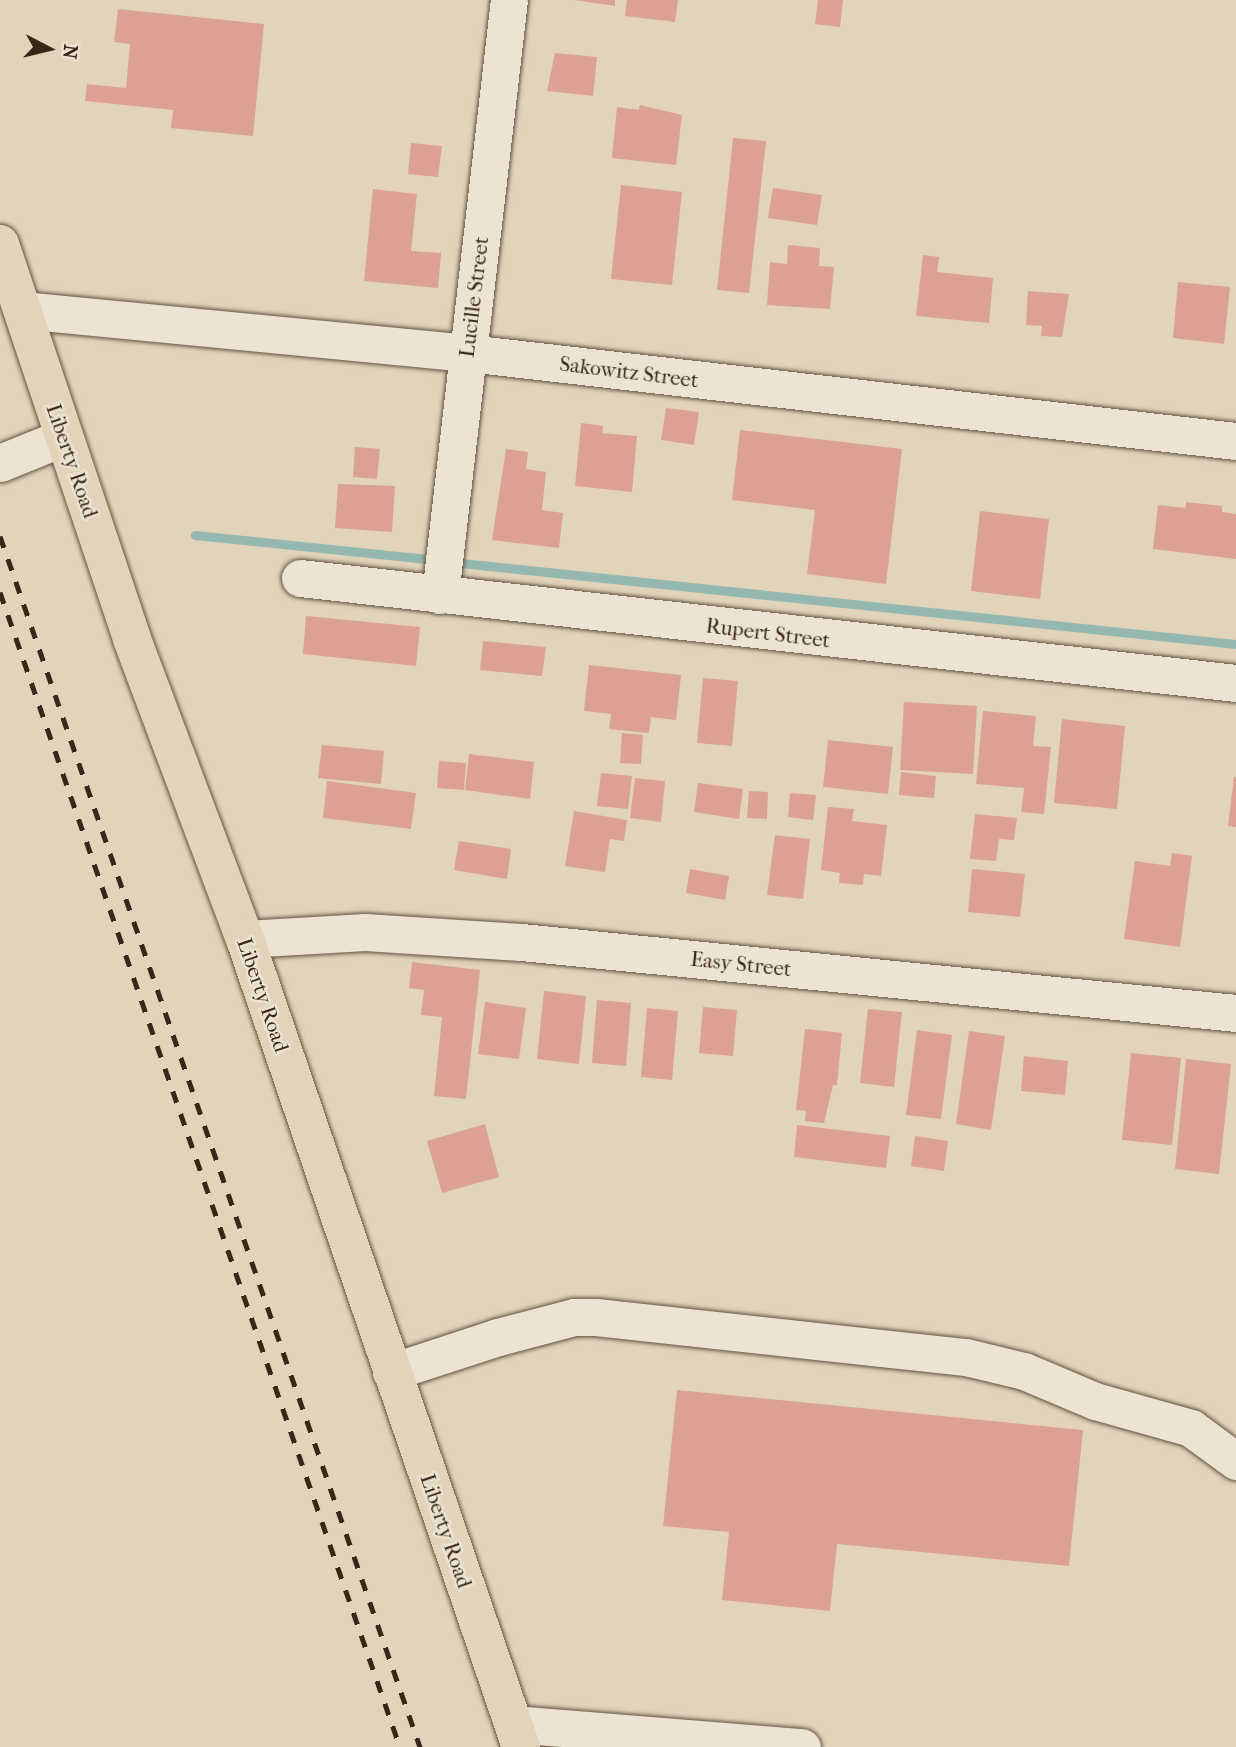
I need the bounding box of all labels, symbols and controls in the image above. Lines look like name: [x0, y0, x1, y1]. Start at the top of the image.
north arrow: [14, 14, 84, 84]
text: N: [58, 43, 82, 60]
street label: Lucille Street: [454, 235, 494, 359]
street label: Sakowitz Street: [558, 351, 700, 393]
street label: Liberty Road: [41, 401, 103, 521]
street label: Rupert Street: [704, 613, 832, 653]
street label: Liberty Road: [232, 935, 294, 1055]
street label: Easy Street: [689, 946, 793, 982]
street label: Liberty Road: [415, 1471, 477, 1591]

